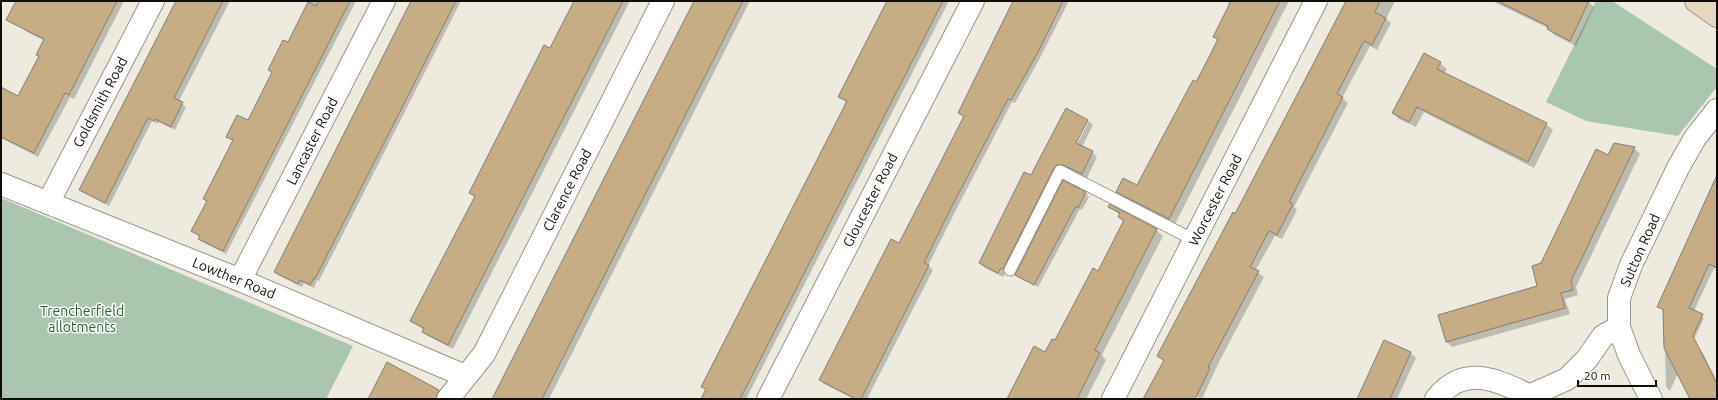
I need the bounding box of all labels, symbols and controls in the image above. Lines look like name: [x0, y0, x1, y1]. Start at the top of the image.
street label: Goldsmith Road: [69, 54, 131, 150]
street label: Lancaster Road: [283, 95, 341, 187]
street label: Clarence Road: [539, 146, 595, 234]
street label: Gloucester Road: [839, 150, 901, 250]
street label: Worcester Road: [1185, 152, 1245, 248]
street label: Sutton Road: [1617, 211, 1663, 289]
street label: Lowther Road: [190, 254, 278, 302]
park label: Trencherfield allotments: [40, 303, 124, 335]
scale bar: [1578, 362, 1656, 388]
text: 20 m: [1584, 369, 1611, 382]

